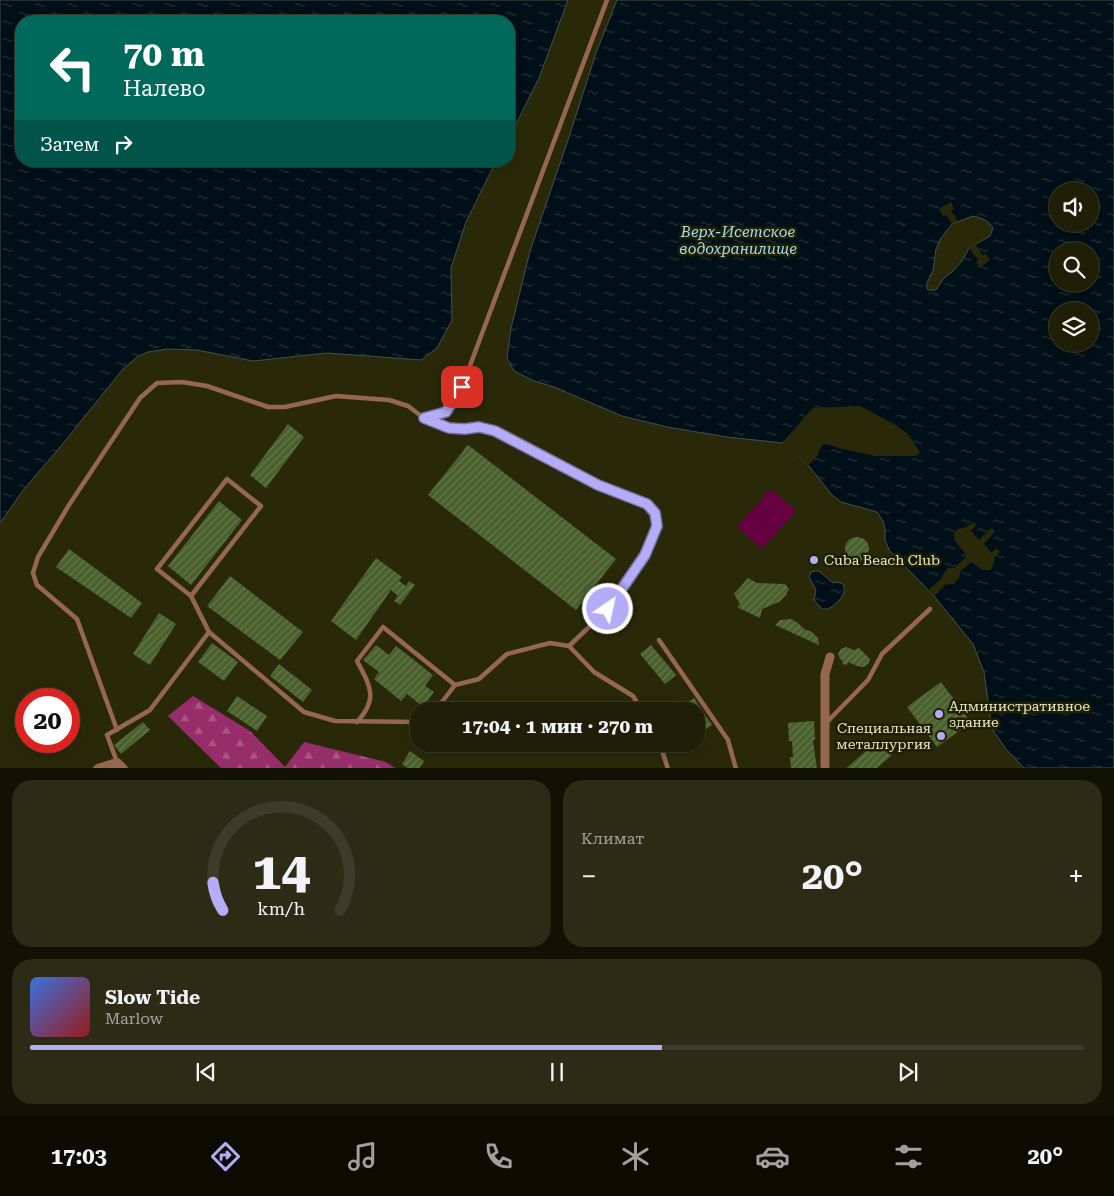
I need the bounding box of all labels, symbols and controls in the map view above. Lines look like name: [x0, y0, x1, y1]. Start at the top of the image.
text: 70 m: [123, 34, 205, 75]
icon: left: [40, 35, 105, 100]
text: Налево: [123, 76, 206, 101]
icon: right: [109, 130, 137, 158]
text: Затем: [40, 133, 99, 156]
map controls: [1049, 182, 1099, 352]
button: sound: [1049, 182, 1099, 232]
water label: Верх-Исетское водохранилище: [679, 223, 797, 258]
button: search: [1049, 242, 1099, 292]
button: layers: [1049, 302, 1099, 352]
pin: [441, 366, 483, 408]
icon: arrive: [448, 373, 476, 401]
place label: Cuba Beach Club: [824, 552, 940, 568]
marker: Cuba Beach Club: [808, 554, 820, 566]
position arrow: [581, 582, 633, 634]
speed limit sign: 20: [15, 688, 80, 753]
place label: Административное здание: [949, 698, 1090, 730]
marker: Административное здание: [933, 708, 945, 720]
text: 17:04 · 1 мин · 270 m: [462, 715, 653, 738]
place label: Специальная металлургия: [836, 720, 931, 752]
marker: Специальная металлургия: [935, 730, 947, 742]
text: Климат: [581, 829, 644, 848]
text: 14: [252, 841, 311, 902]
text: 20°: [802, 854, 863, 898]
text: −: [581, 860, 597, 893]
text: +: [1068, 860, 1084, 893]
text: km/h: [258, 898, 306, 919]
text: Slow Tide: [105, 986, 200, 1009]
text: Marlow: [105, 1009, 163, 1028]
icon: previous: [192, 1058, 220, 1086]
icon: pause: [543, 1058, 571, 1086]
icon: next: [894, 1058, 922, 1086]
icon: directions: [208, 1139, 243, 1174]
icon: music: [345, 1139, 380, 1174]
icon: phone: [481, 1139, 516, 1174]
icon: climate: [618, 1139, 653, 1174]
icon: car: [755, 1139, 790, 1174]
icon: filters: [891, 1139, 926, 1174]
text: 17:03: [51, 1144, 107, 1169]
text: 20°: [1028, 1144, 1063, 1169]

